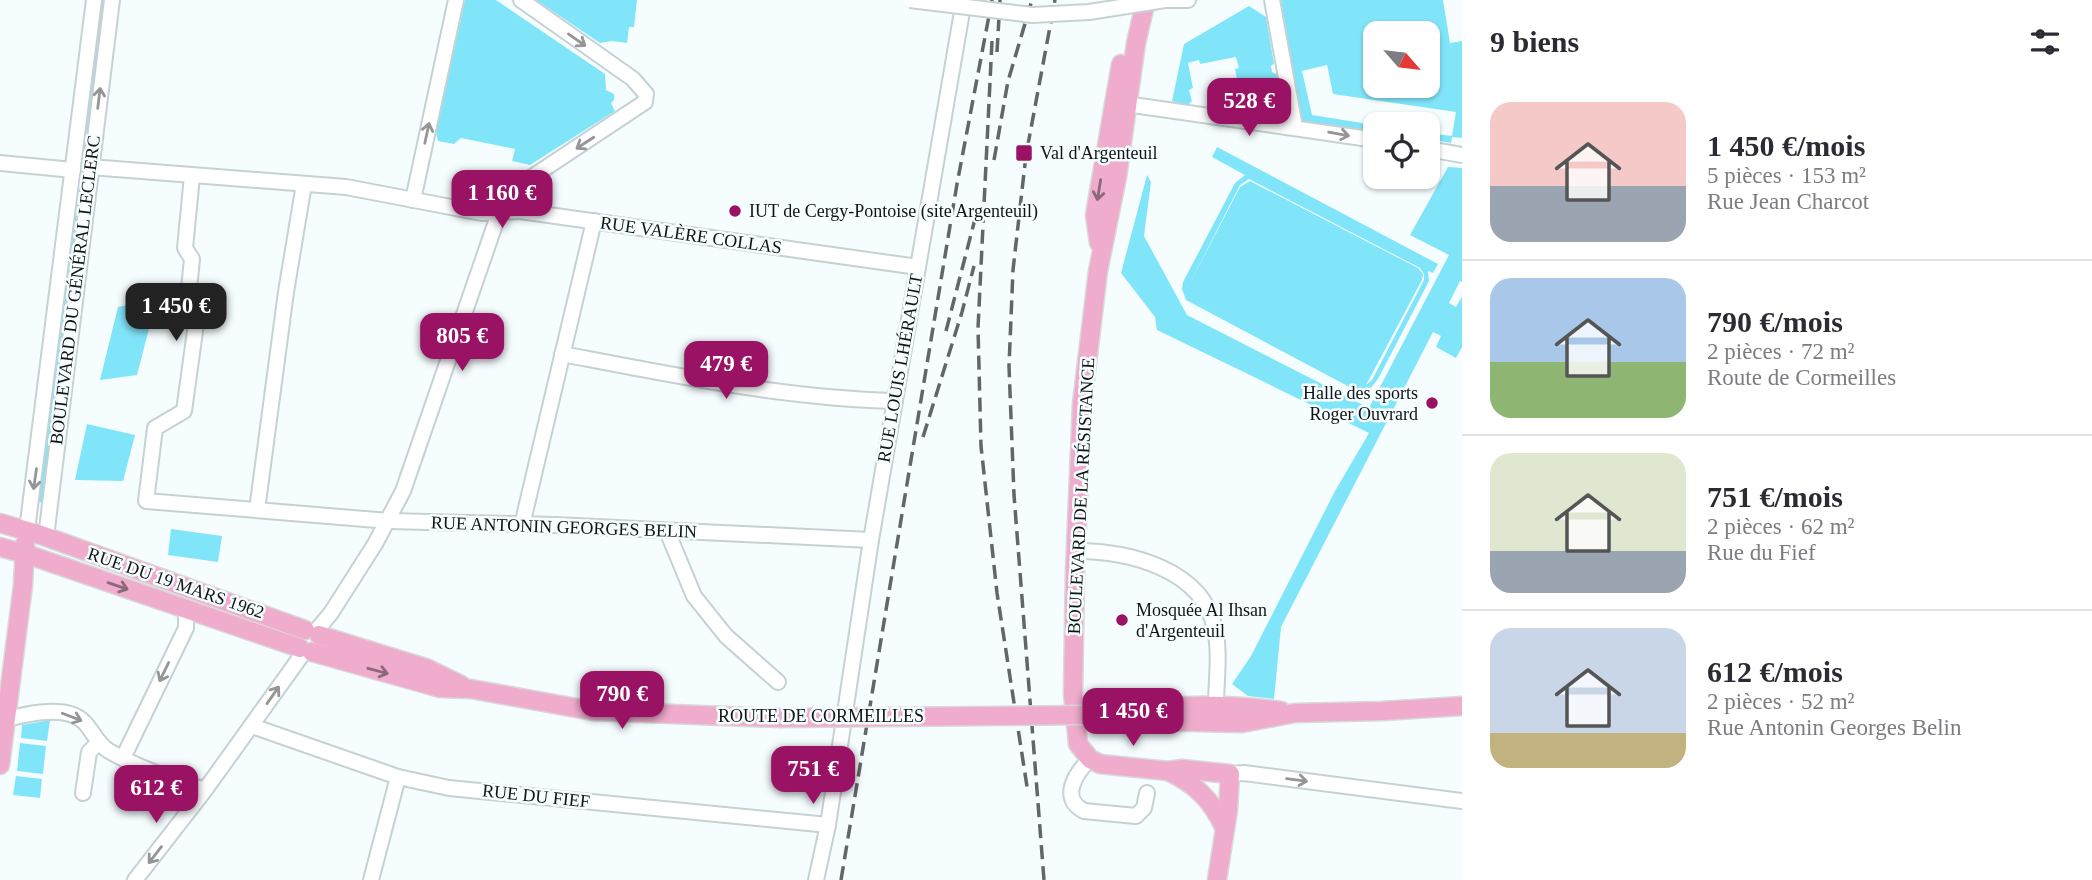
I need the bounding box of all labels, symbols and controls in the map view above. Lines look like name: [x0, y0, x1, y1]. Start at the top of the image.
north arrow: [1363, 21, 1440, 98]
map controls: [1363, 21, 1440, 189]
icon: filters: [2026, 23, 2064, 61]
text: 9 biens: [1490, 25, 1579, 58]
one-way arrow: [567, 32, 586, 47]
pin: 528 €: [1200, 78, 1298, 138]
one-way arrow: [92, 87, 105, 110]
text: 528 €: [1223, 88, 1275, 113]
button: locate: [1363, 112, 1440, 189]
one-way arrow: [421, 122, 434, 145]
one-way arrow: [1327, 128, 1350, 141]
text: 1 450 €/mois: [1707, 129, 1865, 162]
icon: home: [1546, 130, 1630, 214]
street label: BOULEVARD DU GÉNÉRAL LECLERC: [45, 134, 104, 446]
one-way arrow: [576, 136, 596, 150]
marker: Val d'Argenteuil: [1014, 143, 1034, 163]
place label: Val d'Argenteuil: [1040, 143, 1157, 163]
text: 5 pièces · 153 m²: [1707, 163, 1866, 188]
pin: 1 160 €: [437, 170, 567, 230]
one-way arrow: [1092, 178, 1105, 201]
text: 1 160 €: [468, 180, 537, 205]
text: Rue Jean Charcot: [1707, 189, 1869, 214]
place label: IUT de Cergy-Pontoise (site Argenteuil): [749, 201, 1038, 222]
marker: IUT de Cergy-Pontoise (site Argenteuil): [727, 203, 743, 219]
street label: RUE VALÈRE COLLAS: [599, 211, 783, 258]
street label: RUE LOUIS LHÉRAULT: [873, 272, 926, 464]
pin: 1 450 €: [111, 284, 241, 343]
text: 1 450 €: [142, 293, 211, 318]
text: 790 €/mois: [1707, 305, 1843, 338]
icon: home: [1546, 306, 1630, 390]
pin: 805 €: [413, 314, 511, 373]
text: 805 €: [436, 323, 488, 348]
text: 2 pièces · 72 m²: [1707, 339, 1854, 364]
pin: 479 €: [677, 342, 775, 401]
text: 479 €: [700, 351, 752, 376]
street label: BOULEVARD DE LA RÉSISTANCE: [1063, 357, 1098, 635]
text: Route de Cormeilles: [1707, 365, 1896, 390]
place label: Halle des sports Roger Ouvrard: [1303, 383, 1418, 424]
marker: Halle des sports Roger Ouvrard: [1424, 395, 1440, 411]
one-way arrow: [28, 467, 41, 490]
text: 751 €/mois: [1707, 480, 1843, 513]
icon: home: [1546, 481, 1630, 565]
street label: RUE ANTONIN GEORGES BELIN: [431, 512, 697, 542]
text: 2 pièces · 62 m²: [1707, 514, 1854, 539]
text: Rue du Fief: [1707, 540, 1816, 565]
street label: RUE DU 19 MARS 1962: [85, 543, 267, 623]
one-way arrow: [106, 581, 128, 593]
place label: Mosquée Al Ihsan d'Argenteuil: [1136, 600, 1267, 641]
marker: Mosquée Al Ihsan d'Argenteuil: [1114, 612, 1130, 628]
text: 612 €/mois: [1707, 655, 1843, 688]
icon: home: [1546, 656, 1630, 740]
one-way arrow: [157, 661, 171, 682]
one-way arrow: [366, 665, 389, 678]
pin: 790 €: [573, 672, 671, 731]
text: 790 €: [596, 681, 648, 706]
one-way arrow: [266, 686, 280, 705]
pin: 1 450 €: [1068, 688, 1198, 748]
text: 2 pièces · 52 m²: [1707, 689, 1854, 714]
text: 1 450 €: [1099, 698, 1168, 723]
street label: ROUTE DE CORMEILLES: [718, 706, 924, 726]
one-way arrow: [61, 712, 82, 724]
text: Rue Antonin Georges Belin: [1707, 715, 1961, 740]
pin: 751 €: [764, 746, 862, 806]
text: 751 €: [787, 756, 839, 781]
pin: 612 €: [107, 766, 205, 825]
one-way arrow: [1286, 774, 1308, 787]
text: 612 €: [130, 775, 182, 800]
street label: RUE DU FIEF: [481, 780, 591, 812]
one-way arrow: [147, 845, 162, 863]

